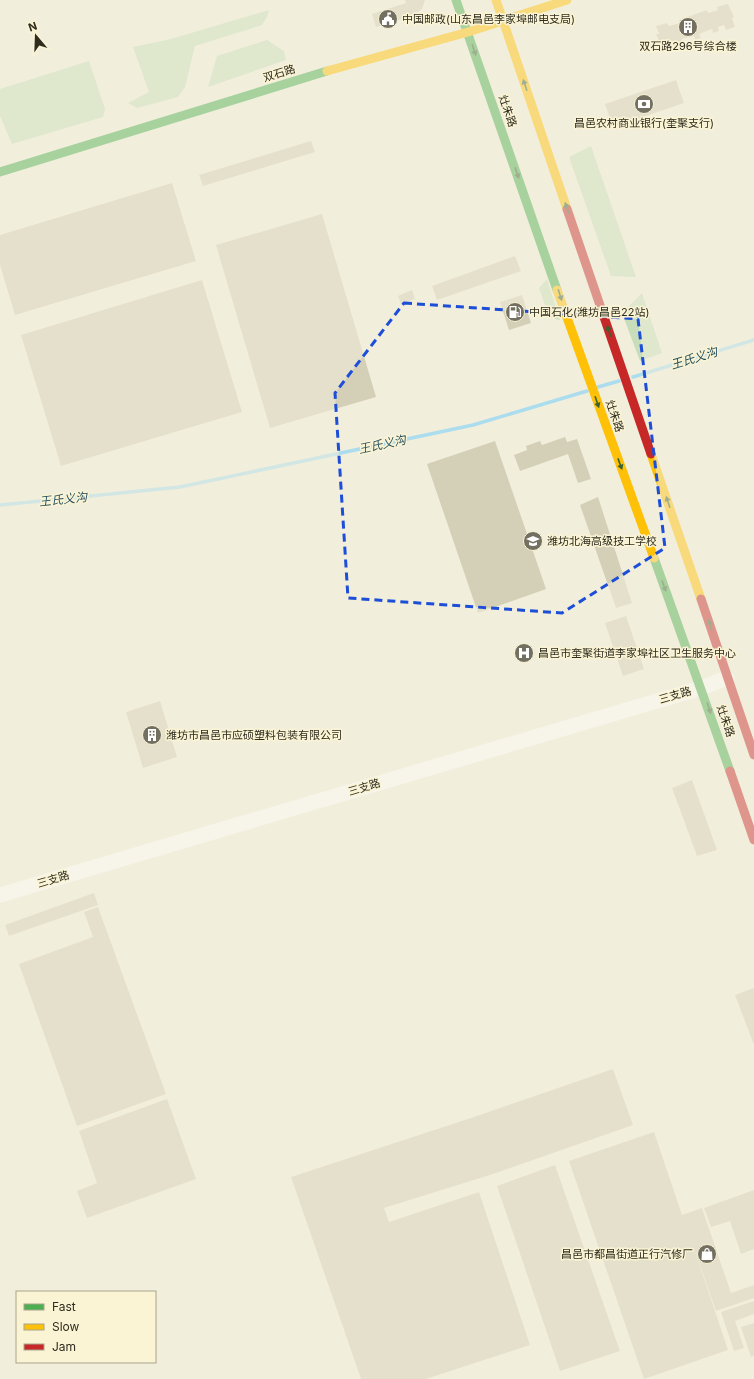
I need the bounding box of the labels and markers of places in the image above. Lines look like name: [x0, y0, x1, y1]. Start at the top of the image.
public building icon: 中国邮政(山东昌邑李家埠邮电支局): [377, 8, 399, 30]
place label: 中国邮政(山东昌邑李家埠邮电支局): [402, 12, 575, 26]
building icon: 双石路296号综合楼: [677, 16, 699, 38]
place label: 双石路296号综合楼: [639, 39, 737, 53]
bank icon: 昌邑农村商业银行(奎聚支行): [633, 93, 655, 115]
place label: 昌邑农村商业银行(奎聚支行): [574, 116, 714, 130]
fuel station icon: 中国石化(潍坊昌邑22站): [504, 301, 526, 323]
place label: 中国石化(潍坊昌邑22站): [529, 305, 649, 319]
school or university icon: 潍坊北海高级技工学校: [522, 530, 544, 552]
place label: 潍坊北海高级技工学校: [547, 534, 657, 548]
hospital icon: 昌邑市奎聚街道李家埠社区卫生服务中心: [513, 642, 535, 664]
place label: 昌邑市奎聚街道李家埠社区卫生服务中心: [538, 646, 736, 660]
building icon: 潍坊市昌邑市应硕塑料包装有限公司: [141, 724, 163, 746]
place label: 潍坊市昌邑市应硕塑料包装有限公司: [166, 728, 342, 742]
shop icon: 昌邑市都昌街道正行汽修厂: [696, 1243, 718, 1265]
place label: 昌邑市都昌街道正行汽修厂: [561, 1247, 693, 1261]

